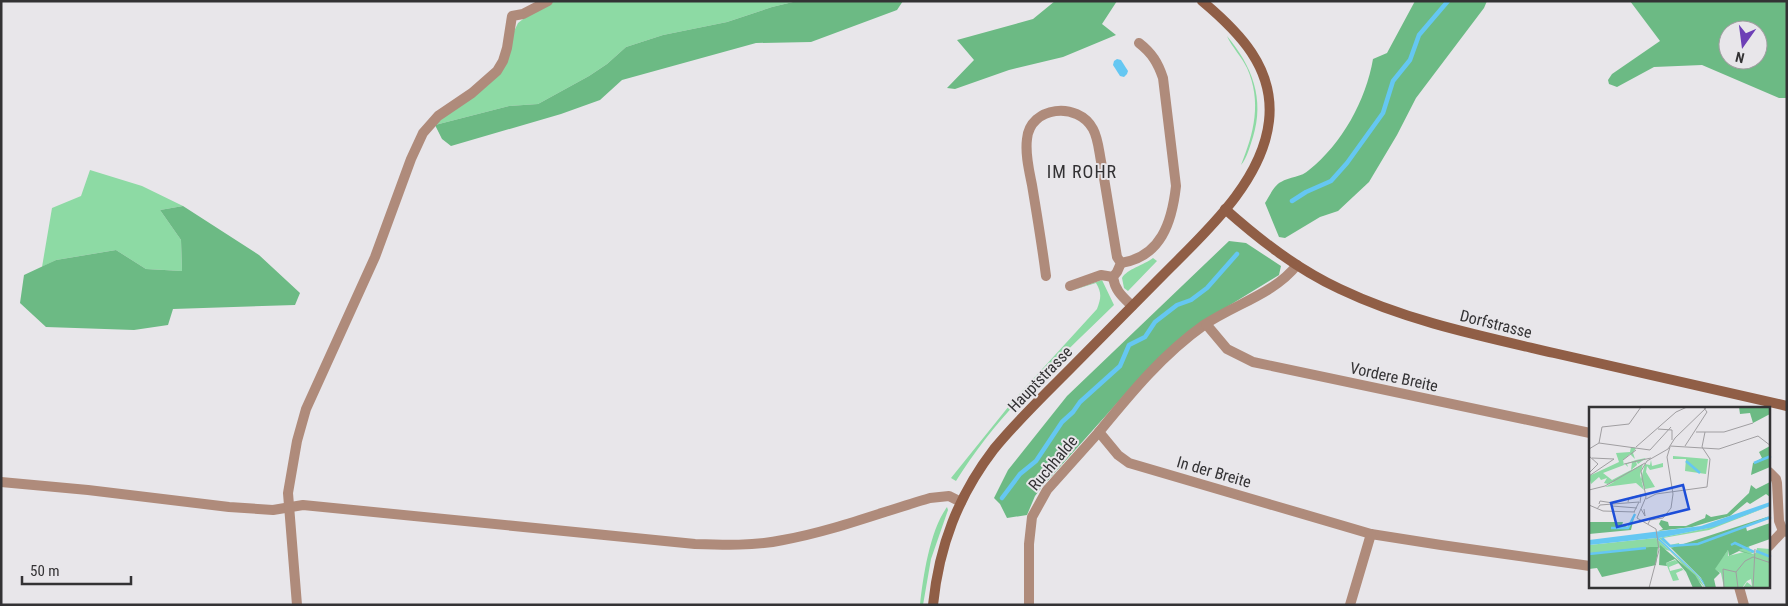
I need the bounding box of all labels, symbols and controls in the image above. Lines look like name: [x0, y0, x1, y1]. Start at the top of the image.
north arrow: [1718, 20, 1768, 70]
text: N: [1734, 49, 1746, 66]
district label: IM ROHR: [1047, 161, 1117, 182]
street label: Dorfstrasse: [1458, 306, 1534, 342]
street label: Hauptstrasse: [1004, 342, 1076, 416]
street label: Vordere Breite: [1348, 358, 1440, 396]
inset map: [1589, 407, 1770, 588]
street label: Ruchhalde: [1025, 432, 1081, 494]
street label: In der Breite: [1175, 452, 1253, 492]
scale bar: [22, 554, 131, 586]
text: 50 m: [30, 562, 60, 580]

